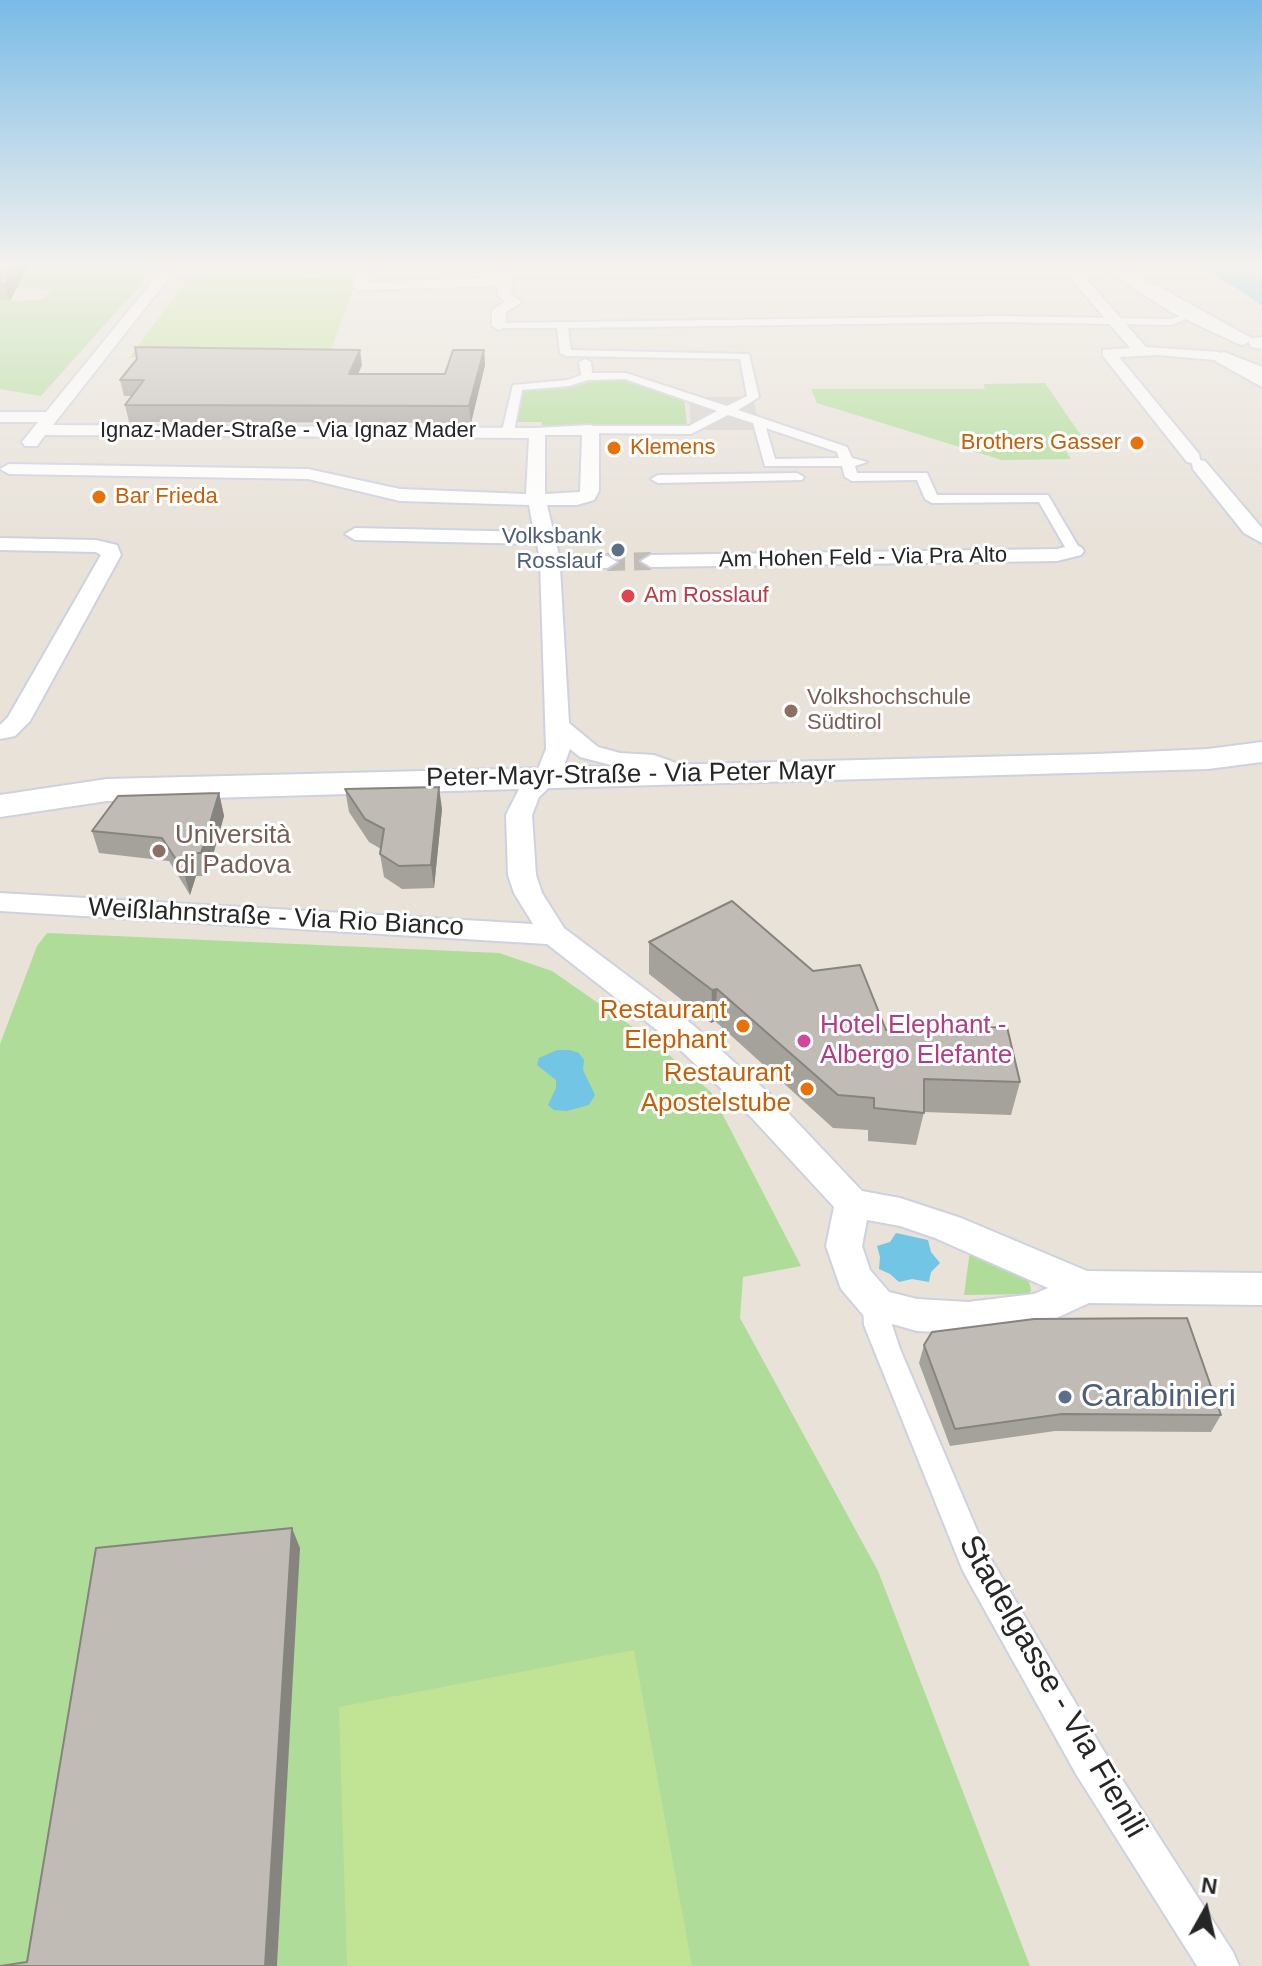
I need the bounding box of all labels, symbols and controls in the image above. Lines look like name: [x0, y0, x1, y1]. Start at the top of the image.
street label: Ignaz-Mader-Straße - Via Ignaz Mader: [100, 418, 476, 444]
place label: Brothers Gasser: [961, 430, 1121, 456]
marker: Brothers Gasser: [1128, 434, 1146, 452]
place label: Klemens: [630, 435, 716, 461]
marker: Klemens: [605, 439, 623, 457]
place label: Bar Frieda: [115, 484, 218, 510]
marker: Bar Frieda: [90, 488, 108, 506]
place label: Volksbank Rosslauf: [502, 524, 602, 576]
marker: Volksbank Rosslauf: [609, 541, 627, 559]
street label: Am Hohen Feld - Via Pra Alto: [719, 542, 1007, 574]
place label: Am Rosslauf: [644, 583, 769, 609]
marker: Am Rosslauf: [619, 587, 637, 605]
place label: Volkshochschule Südtirol: [807, 685, 971, 736]
marker: Volkshochschule Südtirol: [782, 702, 800, 720]
street label: Peter-Mayr-Straße - Via Peter Mayr: [426, 756, 836, 794]
place label: Università di Padova: [175, 820, 291, 882]
marker: Università di Padova: [150, 842, 168, 860]
street label: Weißlahnstraße - Via Rio Bianco: [87, 893, 465, 943]
place label: Restaurant Elephant: [600, 995, 727, 1056]
place label: Hotel Elephant - Albergo Elefante: [820, 1010, 1012, 1072]
marker: Restaurant Elephant: [734, 1017, 752, 1035]
marker: Hotel Elephant - Albergo Elefante: [795, 1032, 813, 1050]
place label: Restaurant Apostelstube: [641, 1058, 791, 1120]
marker: Restaurant Apostelstube: [798, 1080, 816, 1098]
place label: Carabinieri: [1081, 1378, 1236, 1416]
marker: Carabinieri: [1056, 1388, 1074, 1406]
street label: Stadelgasse - Via Fienili: [950, 1529, 1154, 1845]
north arrow: [1166, 1870, 1246, 1950]
text: N: [1200, 1872, 1219, 1899]

